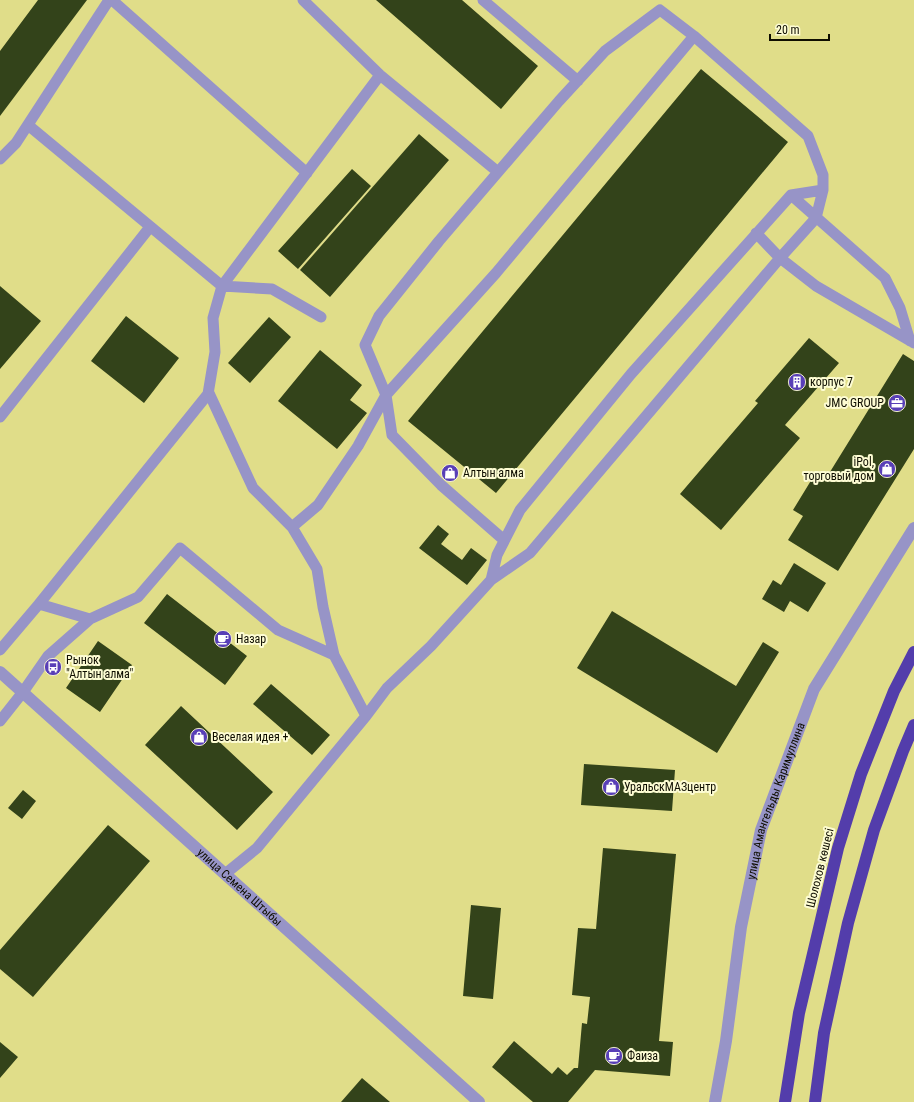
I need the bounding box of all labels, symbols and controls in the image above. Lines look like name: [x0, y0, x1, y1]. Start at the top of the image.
scale bar: [770, 16, 829, 42]
text: 20 m: [776, 23, 800, 37]
building icon: корпус 7: [787, 372, 807, 392]
place label: корпус 7: [810, 375, 853, 389]
office icon: JMC GROUP: [887, 393, 907, 413]
place label: JMC GROUP: [826, 396, 884, 410]
place label: iPol, торговый дом: [804, 455, 874, 483]
shop icon: iPol, торговый дом: [877, 459, 897, 479]
shop icon: Алтын алма: [440, 463, 460, 483]
place label: Алтын алма: [463, 466, 524, 480]
cafe icon: Назар: [213, 629, 233, 649]
place label: Назар: [236, 632, 266, 646]
place label: Рынок "Алтын алма": [66, 653, 133, 681]
bus stop icon: Рынок "Алтын алма": [43, 657, 63, 677]
street label: улица Амангельды Каримуллина: [744, 720, 808, 881]
shop icon: Веселая идея +: [189, 727, 209, 747]
place label: Веселая идея +: [212, 730, 288, 744]
shop icon: УральскМАЗцентр: [601, 777, 621, 797]
place label: УральскМАЗцентр: [624, 780, 716, 794]
street label: Шолохов көшесі: [803, 827, 837, 909]
street label: улица Семена Штыбы: [194, 845, 285, 929]
cafe icon: Фаиза: [604, 1046, 624, 1066]
place label: Фаиза: [627, 1049, 658, 1063]

